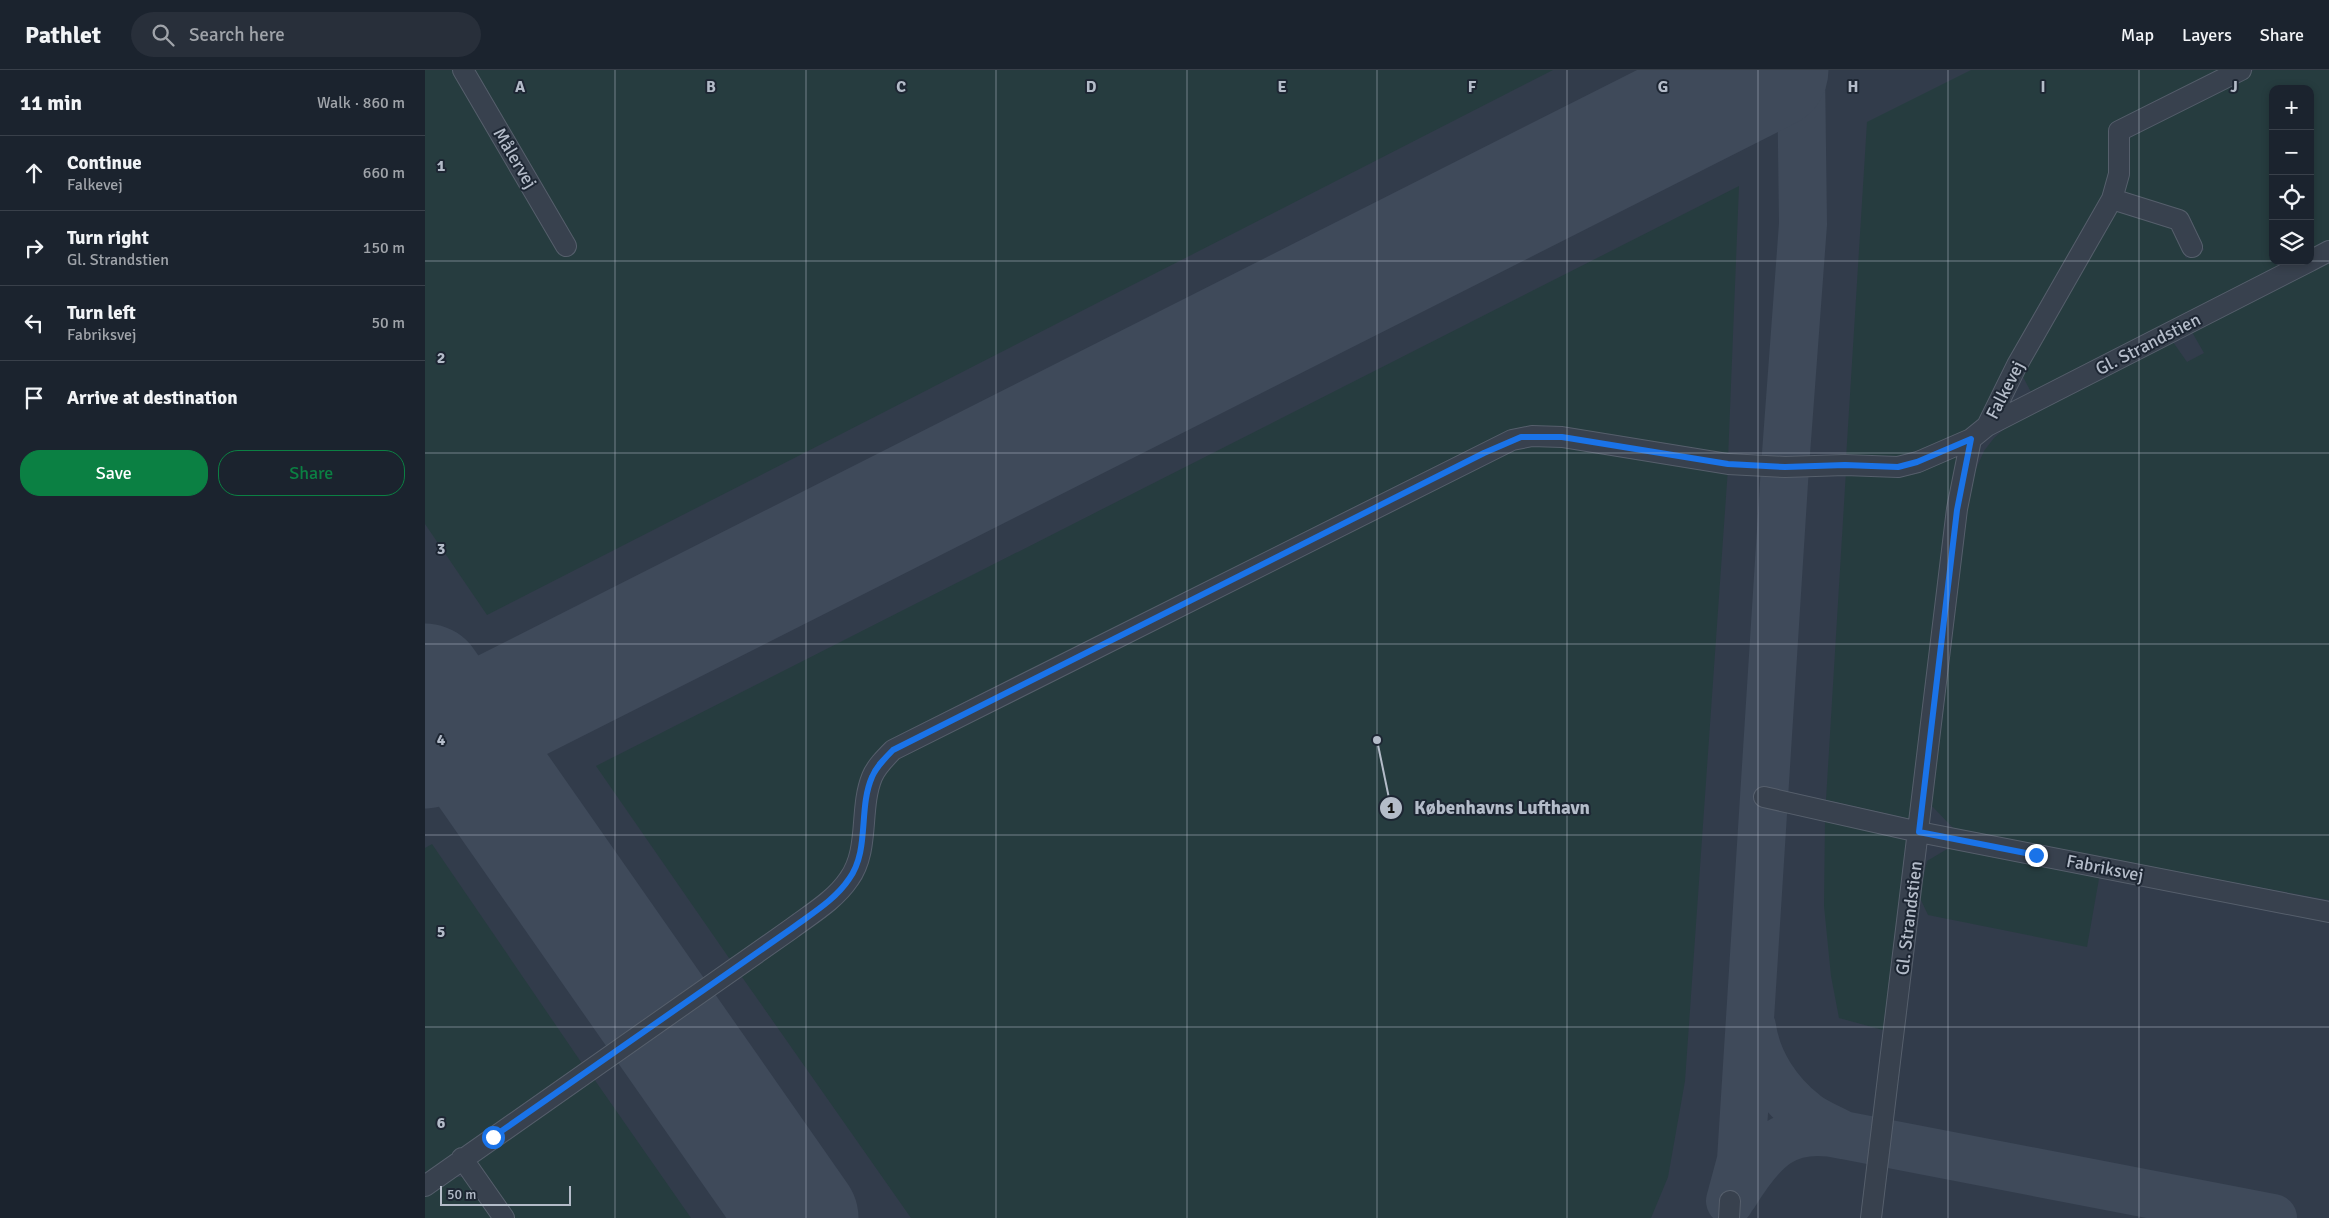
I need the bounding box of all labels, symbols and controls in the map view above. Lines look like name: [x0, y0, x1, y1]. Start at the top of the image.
search box: [131, 12, 481, 57]
text: Pathlet: [25, 20, 101, 50]
icon: search: [149, 21, 177, 49]
text: Search here: [189, 23, 285, 47]
text: Map: [2121, 24, 2154, 46]
text: Layers: [2182, 24, 2232, 46]
text: Share: [2260, 24, 2304, 46]
text: A: [515, 77, 526, 97]
text: B: [706, 77, 716, 97]
text: C: [896, 77, 906, 97]
text: D: [1086, 77, 1097, 97]
text: E: [1277, 77, 1287, 97]
text: F: [1468, 77, 1477, 97]
text: G: [1658, 77, 1668, 97]
text: H: [1848, 77, 1858, 97]
text: I: [2040, 77, 2046, 97]
text: J: [2230, 77, 2238, 97]
map controls: [2269, 85, 2314, 265]
button: +: [2269, 85, 2314, 130]
text: 11 min: [20, 90, 82, 116]
text: Walk · 860 m: [317, 93, 405, 113]
street label: Målervej: [488, 124, 542, 192]
button: −: [2269, 130, 2314, 175]
text: Continue: [67, 151, 142, 175]
text: 1: [437, 156, 446, 176]
icon: ahead: [20, 159, 48, 187]
text: 660 m: [363, 163, 405, 183]
text: Falkevej: [67, 175, 123, 195]
button: locate: [2269, 175, 2314, 220]
button: layers: [2269, 220, 2314, 265]
text: Turn right: [67, 226, 149, 250]
icon: right: [20, 234, 48, 262]
text: 150 m: [363, 238, 405, 258]
text: Gl. Strandstien: [67, 250, 169, 270]
text: Turn left: [67, 301, 136, 325]
street label: Gl. Strandstien: [2092, 308, 2204, 380]
icon: left: [20, 309, 48, 337]
text: 50 m: [371, 313, 405, 333]
text: Fabriksvej: [67, 325, 136, 345]
text: 2: [437, 348, 445, 368]
street label: Falkevej: [1981, 357, 2029, 423]
icon: arrive: [20, 384, 48, 412]
text: Arrive at destination: [67, 386, 238, 410]
button: Save: [20, 450, 208, 496]
button: Share: [218, 450, 405, 496]
text: 3: [437, 539, 445, 559]
text: 4: [437, 730, 446, 750]
callout: Københavns Lufthavn: [1379, 791, 1600, 825]
text: Københavns Lufthavn: [1414, 796, 1590, 820]
text: 1: [1387, 799, 1395, 817]
route end: [2025, 844, 2048, 867]
street label: Fabriksvej: [2065, 850, 2145, 886]
street label: Gl. Strandstien: [1891, 860, 1927, 976]
text: 5: [437, 922, 445, 942]
text: 6: [437, 1113, 446, 1133]
route start: [482, 1126, 505, 1149]
scale bar: [440, 1183, 571, 1206]
text: 50 m: [447, 1186, 476, 1203]

